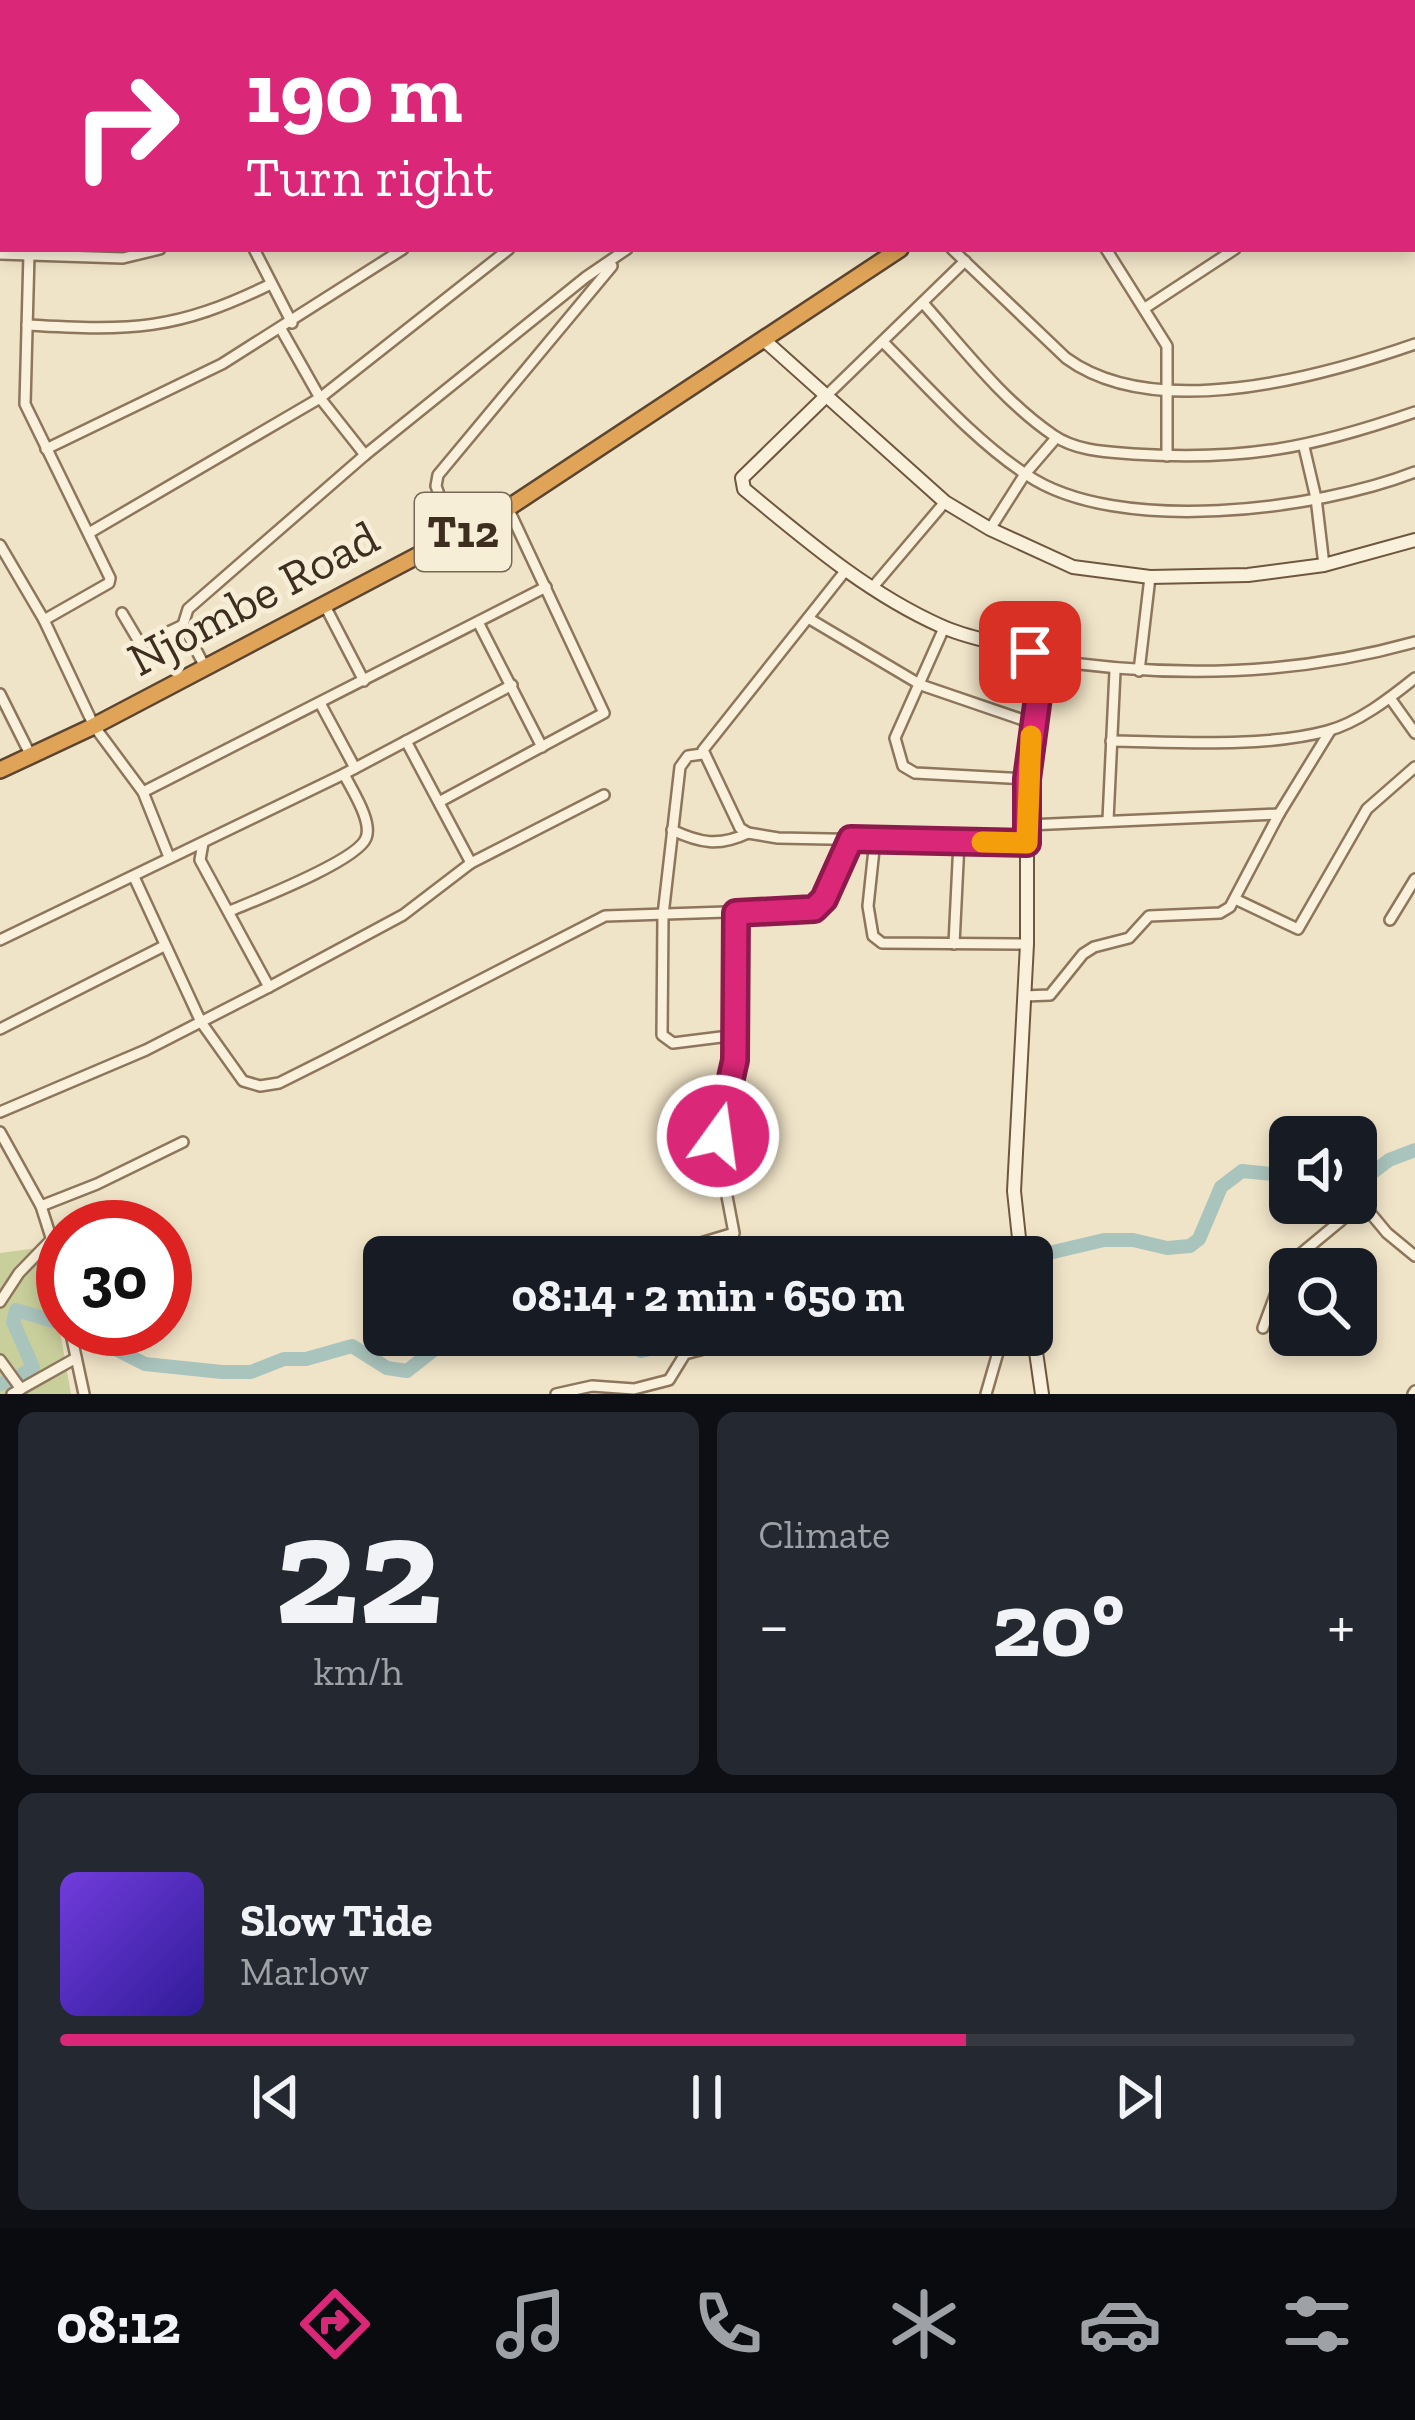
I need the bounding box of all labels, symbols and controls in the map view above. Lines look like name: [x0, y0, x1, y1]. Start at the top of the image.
text: 190 m: [246, 43, 463, 144]
icon: right: [48, 48, 204, 204]
text: Turn right: [246, 145, 493, 210]
road number: T12: [415, 493, 511, 571]
street label: Njombe Road: [118, 508, 388, 688]
pin: [979, 601, 1081, 703]
icon: arrive: [997, 619, 1063, 685]
position arrow: [655, 1073, 781, 1199]
map controls: [1269, 1116, 1377, 1356]
button: sound: [1269, 1116, 1377, 1224]
speed limit sign: 30: [36, 1200, 192, 1356]
button: search: [1269, 1248, 1377, 1356]
text: 08:14 · 2 min · 650 m: [511, 1269, 905, 1323]
text: 22: [274, 1476, 442, 1663]
text: Climate: [759, 1511, 890, 1558]
text: 20°: [992, 1571, 1125, 1679]
text: −: [759, 1586, 789, 1665]
text: +: [1327, 1586, 1355, 1665]
text: km/h: [314, 1648, 403, 1695]
text: Slow Tide: [240, 1894, 433, 1948]
text: Marlow: [240, 1948, 369, 1995]
icon: previous: [243, 2064, 309, 2130]
icon: pause: [674, 2064, 740, 2130]
icon: next: [1106, 2064, 1172, 2130]
icon: directions: [293, 2282, 377, 2366]
icon: music: [489, 2282, 573, 2366]
icon: phone: [686, 2282, 770, 2366]
icon: climate: [882, 2282, 966, 2366]
icon: car: [1078, 2282, 1162, 2366]
icon: filters: [1275, 2282, 1359, 2366]
text: 08:12: [56, 2292, 181, 2357]

